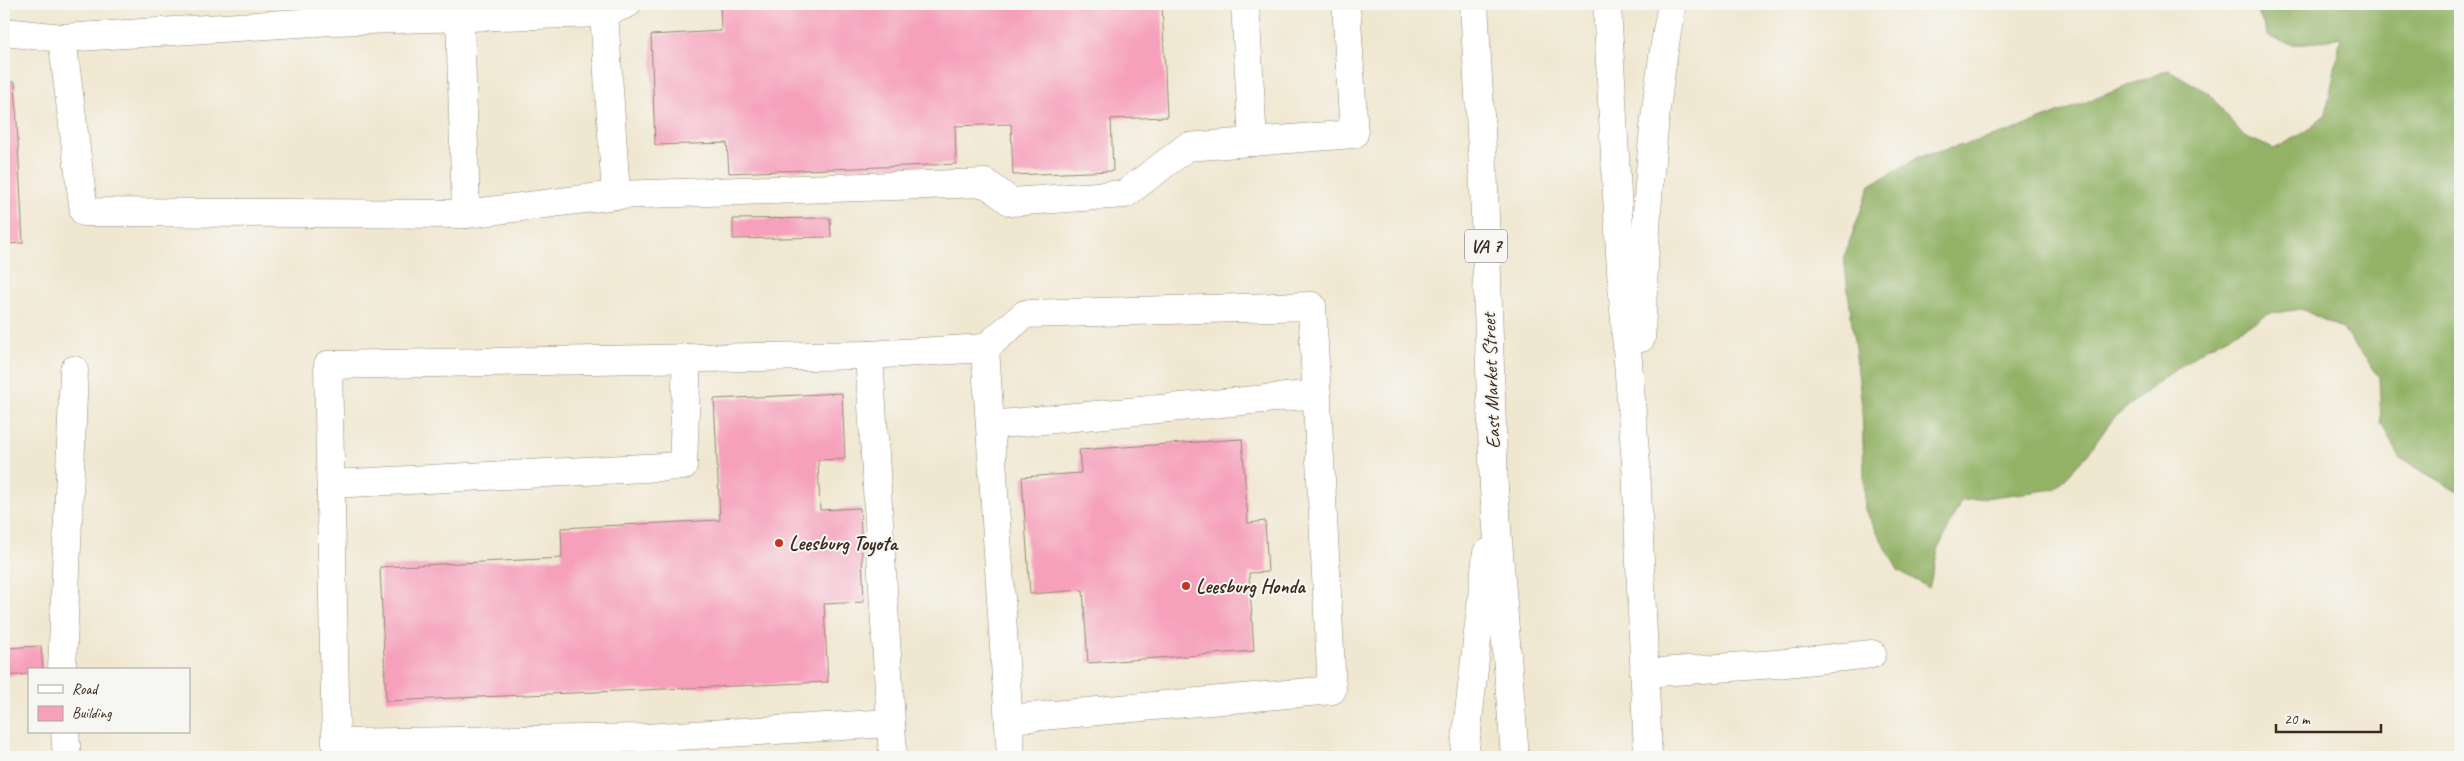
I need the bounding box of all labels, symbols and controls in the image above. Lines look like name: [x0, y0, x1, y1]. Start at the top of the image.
road number: VA 7: [1465, 230, 1507, 262]
street label: East Market Street: [1476, 310, 1506, 449]
place label: Leesburg Toyota: [789, 531, 899, 557]
marker: Leesburg Toyota: [773, 537, 785, 549]
place label: Leesburg Honda: [1196, 574, 1306, 599]
marker: Leesburg Honda: [1180, 580, 1192, 592]
legend: [28, 668, 190, 734]
text: Road: [72, 680, 99, 699]
scale bar: [2276, 701, 2382, 733]
text: Building: [72, 704, 112, 723]
text: 20 m: [2284, 710, 2311, 729]

